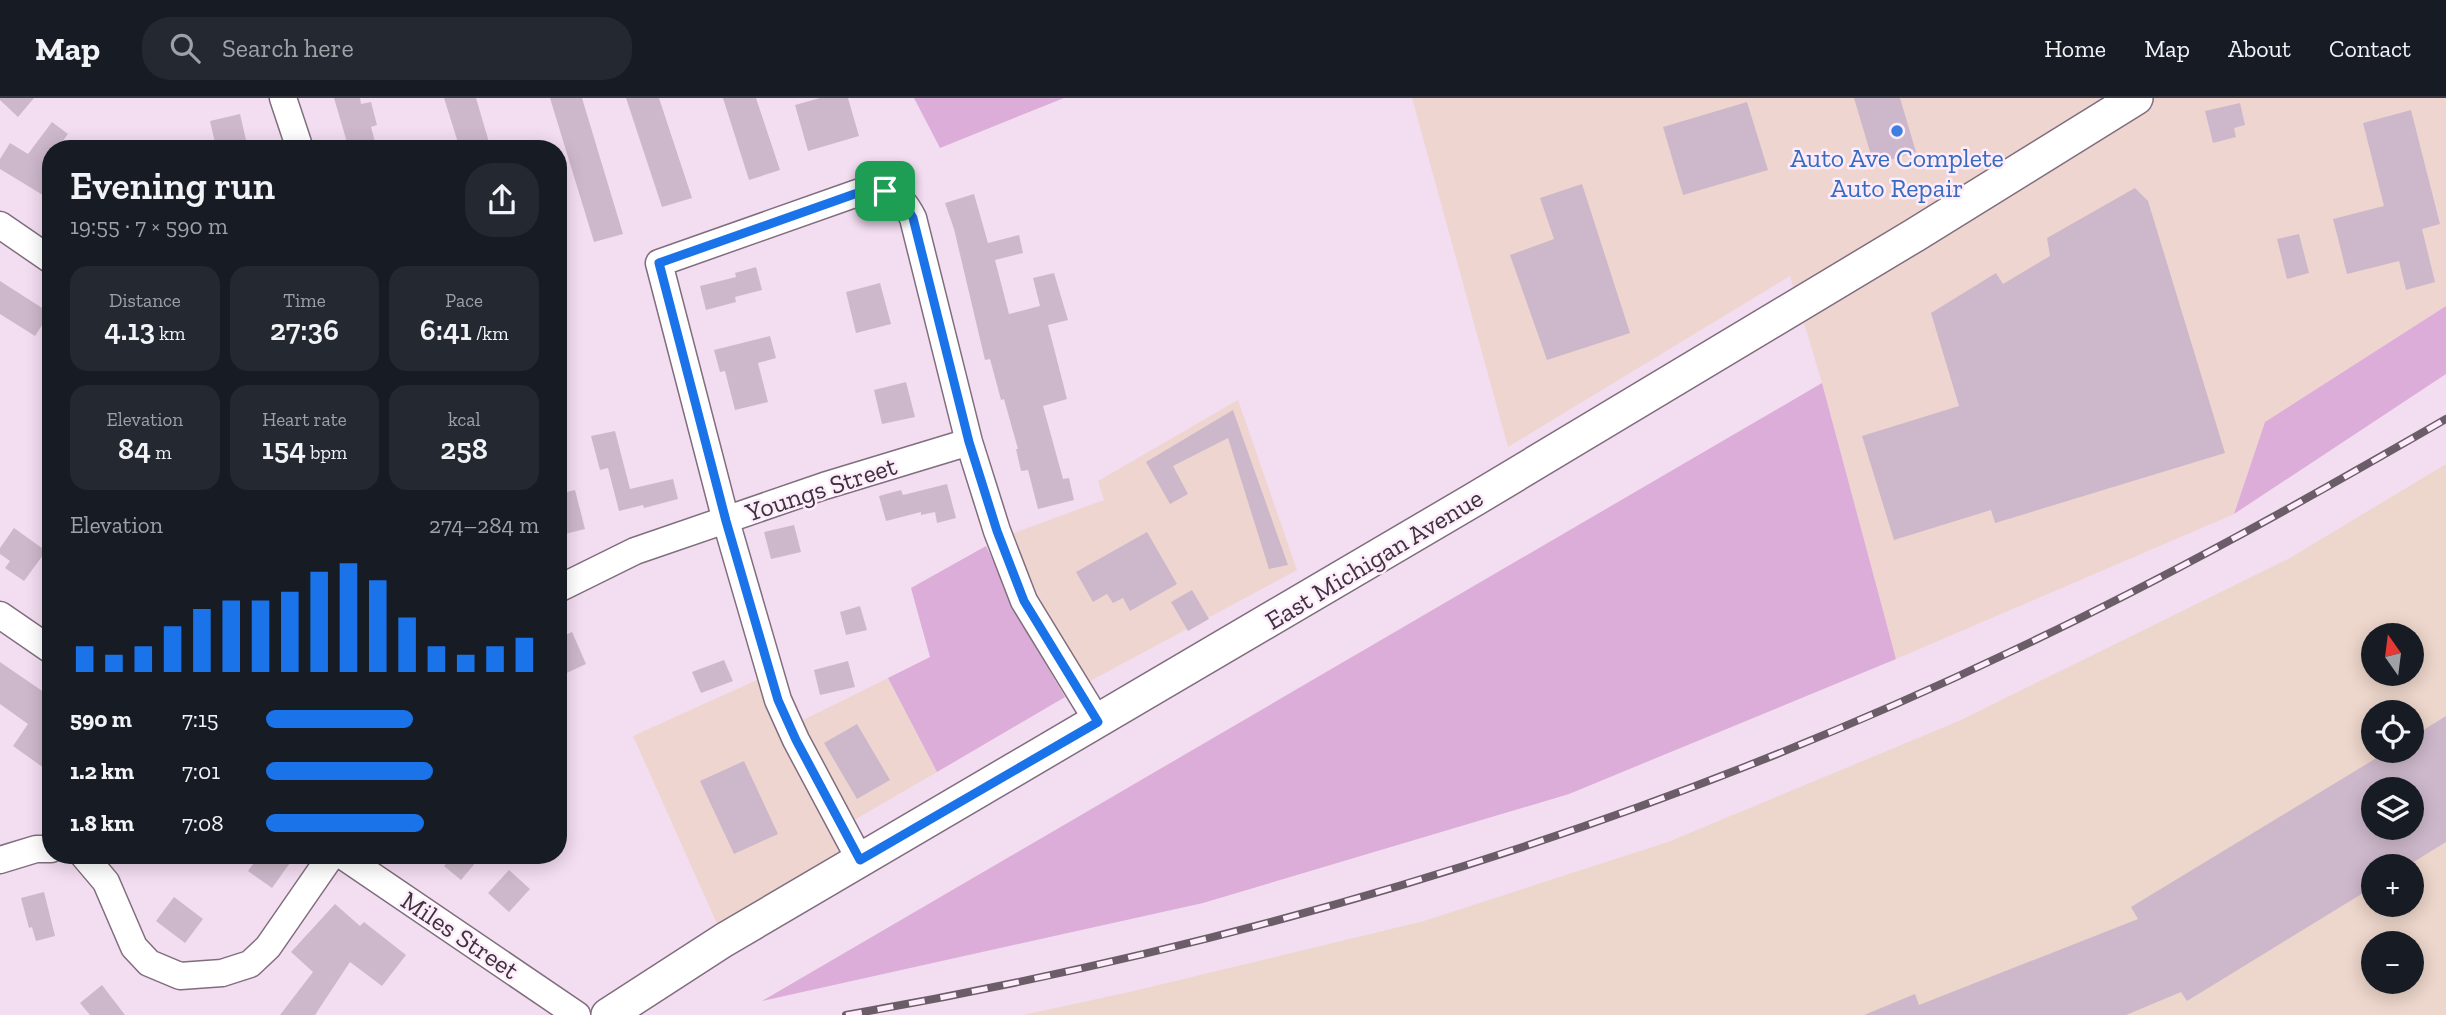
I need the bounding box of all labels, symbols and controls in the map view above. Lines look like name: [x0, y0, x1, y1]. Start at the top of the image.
search box: [142, 17, 632, 80]
text: Map: [35, 29, 100, 68]
icon: search: [166, 29, 204, 67]
text: Search here: [222, 32, 354, 64]
text: Home: [2044, 34, 2106, 63]
text: Map: [2144, 34, 2190, 63]
text: About: [2228, 34, 2291, 63]
text: Contact: [2329, 34, 2411, 63]
marker: Auto Ave Complete Auto Repair: [1889, 123, 1905, 139]
place label: Auto Ave Complete Auto Repair: [1790, 142, 2004, 204]
pin: [855, 161, 915, 221]
text: Evening run: [70, 163, 275, 209]
button: share: [465, 163, 539, 237]
icon: arrive: [866, 172, 904, 210]
text: 19:55 · 7 × 590 m: [70, 212, 228, 240]
text: Distance: [109, 289, 181, 312]
text: Time: [283, 289, 326, 312]
text: Pace: [445, 289, 483, 312]
text: 4.13: [104, 312, 155, 348]
text: 27:36: [270, 312, 339, 348]
text: 6:41: [420, 312, 472, 348]
text: km: [155, 322, 186, 345]
text: /km: [472, 322, 509, 345]
text: Elevation: [106, 408, 183, 431]
text: Heart rate: [262, 408, 347, 431]
text: kcal: [448, 408, 480, 431]
text: 84: [118, 431, 151, 467]
text: 154: [262, 431, 306, 467]
text: 258: [440, 431, 488, 467]
text: m: [151, 441, 172, 464]
text: bpm: [306, 441, 347, 464]
street label: Youngs Street: [741, 449, 901, 529]
street label: East Michigan Avenue: [1259, 481, 1489, 637]
text: Elevation: [70, 511, 163, 539]
text: 274–284 m: [429, 511, 539, 539]
north arrow: [2361, 623, 2424, 686]
map controls: [2361, 623, 2424, 994]
button: locate: [2361, 700, 2424, 763]
text: 590 m: [70, 705, 132, 733]
text: 7:15: [182, 705, 219, 733]
text: 1.2 km: [70, 757, 134, 785]
text: 7:01: [182, 757, 220, 785]
button: layers: [2361, 777, 2424, 840]
text: 1.8 km: [70, 809, 134, 837]
text: 7:08: [182, 809, 224, 837]
button: +: [2361, 854, 2424, 917]
street label: Miles Street: [395, 884, 525, 986]
button: −: [2361, 931, 2424, 994]

